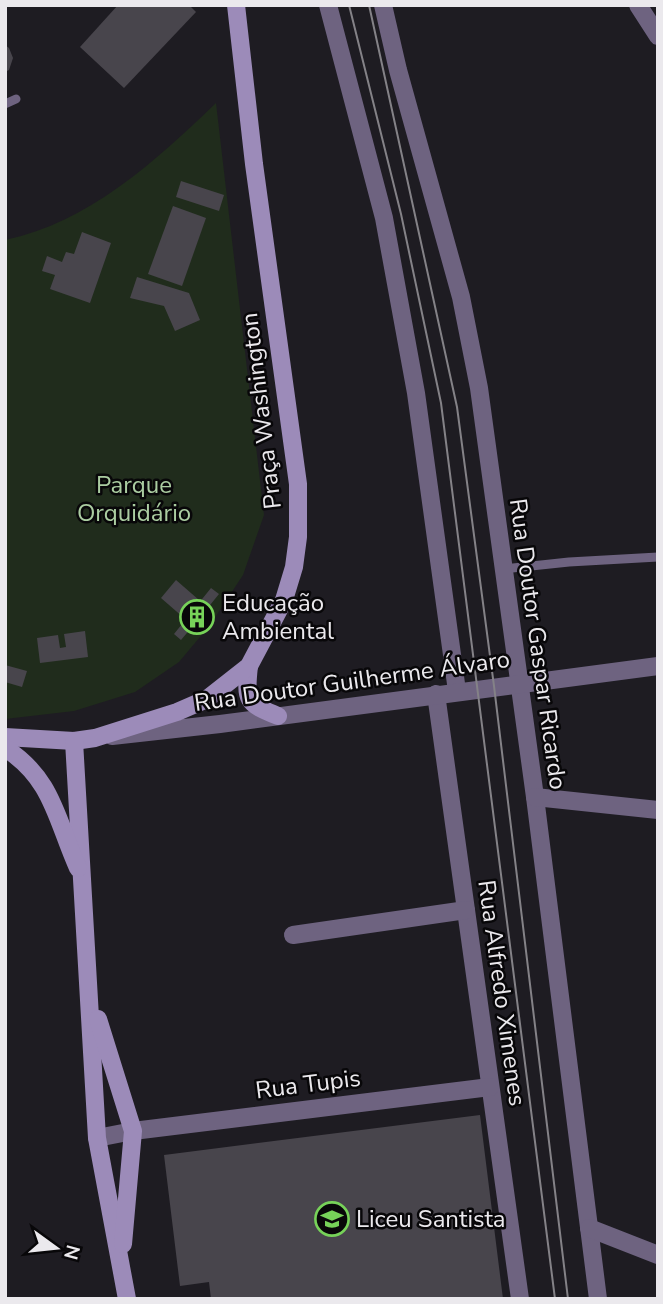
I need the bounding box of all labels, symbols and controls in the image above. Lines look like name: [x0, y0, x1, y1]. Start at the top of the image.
street label: Praça Washington: [233, 311, 289, 511]
park label: Parque Orquidário: [77, 469, 191, 529]
street label: Rua Doutor Gaspar Ricardo: [502, 496, 574, 792]
place label: Educação Ambiental: [222, 587, 334, 647]
building icon: Educação Ambiental: [178, 598, 216, 636]
street label: Rua Doutor Guilherme Álvaro: [192, 643, 512, 719]
street label: Rua Alfredo Ximenes: [470, 878, 534, 1108]
street label: Rua Tupis: [254, 1062, 362, 1106]
school or university icon: Liceu Santista: [313, 1200, 351, 1238]
place label: Liceu Santista: [356, 1203, 506, 1235]
north arrow: [21, 1213, 91, 1283]
text: N: [57, 1242, 86, 1262]

